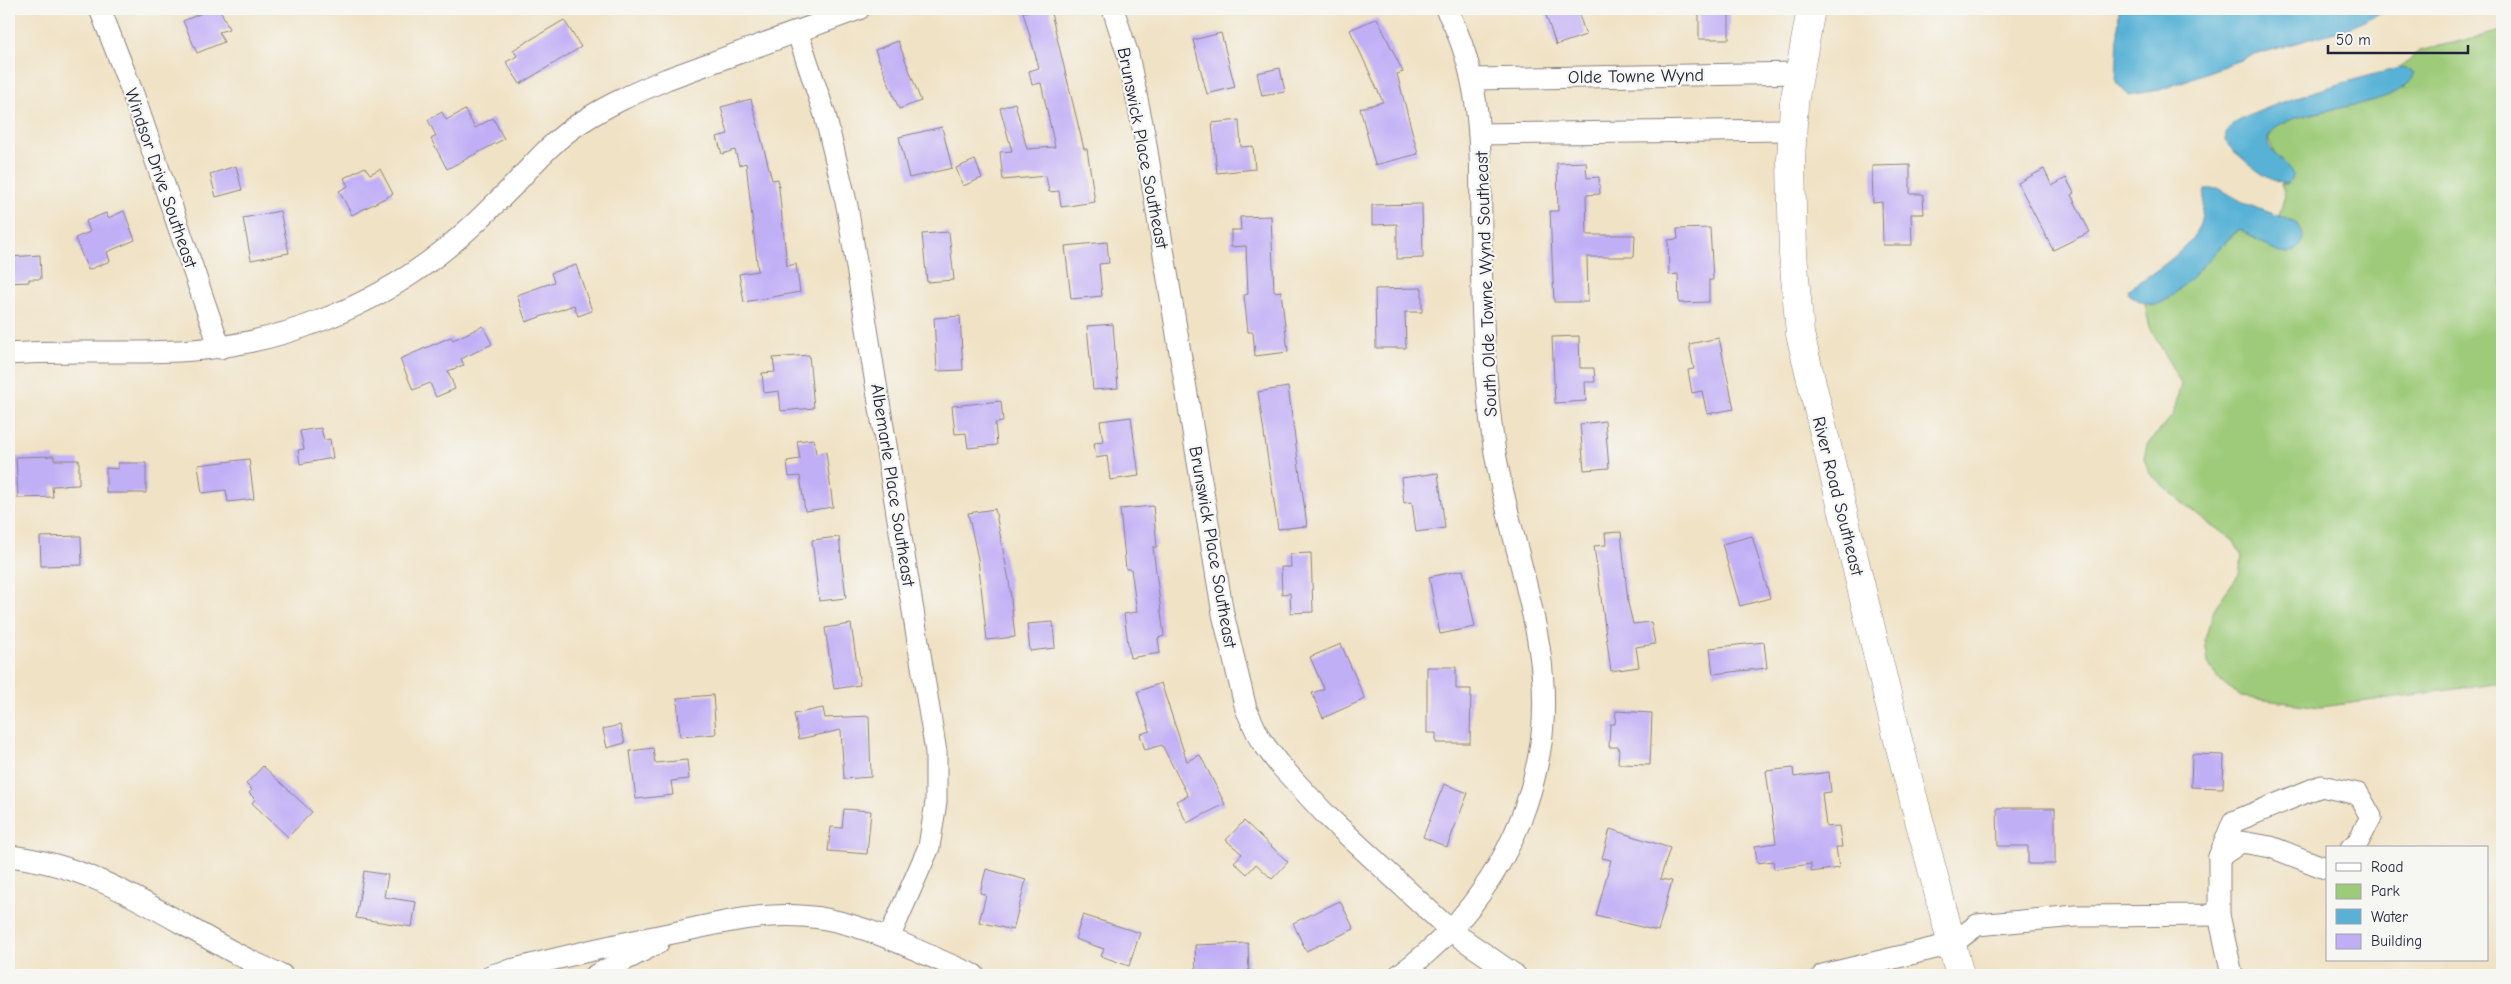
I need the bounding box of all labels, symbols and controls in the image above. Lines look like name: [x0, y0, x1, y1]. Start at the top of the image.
scale bar: [2328, 22, 2468, 54]
text: 50 m: [2336, 31, 2371, 49]
street label: Brunswick Place Southeast: [1113, 46, 1172, 251]
street label: Olde Towne Wynd: [1568, 65, 1704, 88]
street label: Windsor Drive Southeast: [120, 86, 201, 271]
street label: South Olde Towne Wynd Southeast: [1471, 150, 1502, 417]
street label: Albemarle Place Southeast: [866, 382, 919, 589]
street label: River Road Southeast: [1808, 414, 1868, 579]
street label: Brunswick Place Southeast: [1184, 445, 1241, 650]
legend: [2326, 846, 2488, 962]
text: Road: [2371, 858, 2403, 876]
text: Park: [2371, 882, 2400, 900]
text: Water: [2371, 908, 2408, 926]
text: Building: [2371, 932, 2422, 950]

